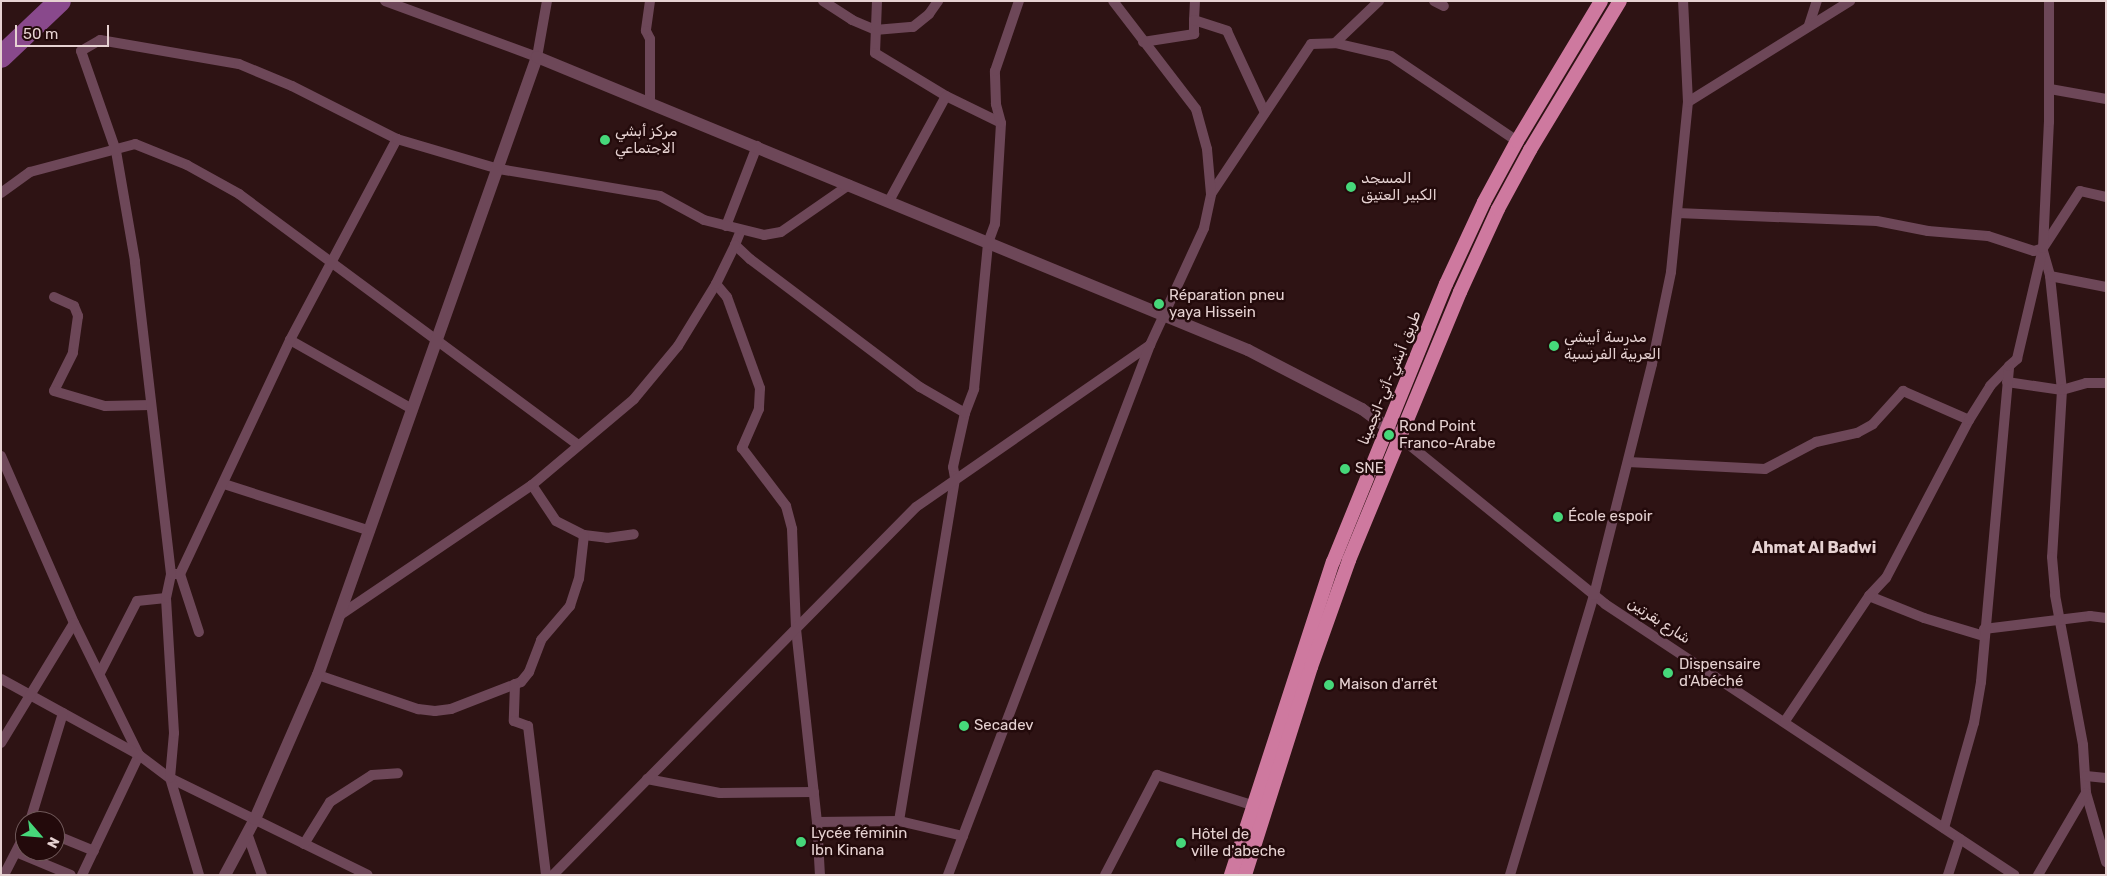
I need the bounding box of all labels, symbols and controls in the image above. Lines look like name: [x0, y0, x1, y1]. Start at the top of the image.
scale bar: [18, 15, 111, 47]
text: 50 m: [23, 25, 58, 43]
place label: مركز أبشي الاجتماعي: [615, 122, 677, 157]
marker: مركز أبشي الاجتماعي: [599, 134, 611, 146]
place label: المسجد الكبير العتيق: [1361, 169, 1437, 204]
marker: المسجد الكبير العتيق: [1345, 181, 1357, 193]
place label: Réparation pneu yaya Hissein: [1169, 286, 1284, 321]
marker: Réparation pneu yaya Hissein: [1153, 298, 1165, 310]
street label: طريق أبشي-أتي-انجمينا: [1355, 308, 1425, 448]
place label: مدرسة أبيشي العربية الفرنسية: [1564, 328, 1661, 363]
marker: مدرسة أبيشي العربية الفرنسية: [1548, 340, 1560, 352]
place label: Rond Point Franco-Arabe: [1399, 417, 1496, 452]
marker: Rond Point Franco-Arabe: [1383, 429, 1395, 441]
place label: SNE: [1355, 460, 1384, 478]
marker: SNE: [1339, 463, 1351, 475]
place label: École espoir: [1568, 508, 1653, 526]
marker: École espoir: [1552, 511, 1564, 523]
district label: Ahmat Al Badwi: [1752, 538, 1876, 558]
street label: شارع بقرتين: [1624, 594, 1694, 648]
place label: Dispensaire d'Abéché: [1679, 655, 1761, 690]
marker: Dispensaire d'Abéché: [1661, 666, 1675, 680]
place label: Maison d'arrêt: [1339, 676, 1437, 694]
marker: Maison d'arrêt: [1323, 679, 1335, 691]
place label: Secadev: [974, 717, 1034, 735]
marker: Secadev: [958, 720, 970, 732]
north arrow: [15, 811, 65, 861]
place label: Lycée féminin Ibn Kinana: [811, 824, 908, 859]
place label: Hôtel de ville d'abeche: [1191, 825, 1285, 860]
text: N: [43, 834, 63, 851]
marker: Lycée féminin Ibn Kinana: [795, 836, 807, 848]
marker: Hôtel de ville d'abeche: [1175, 837, 1187, 849]

